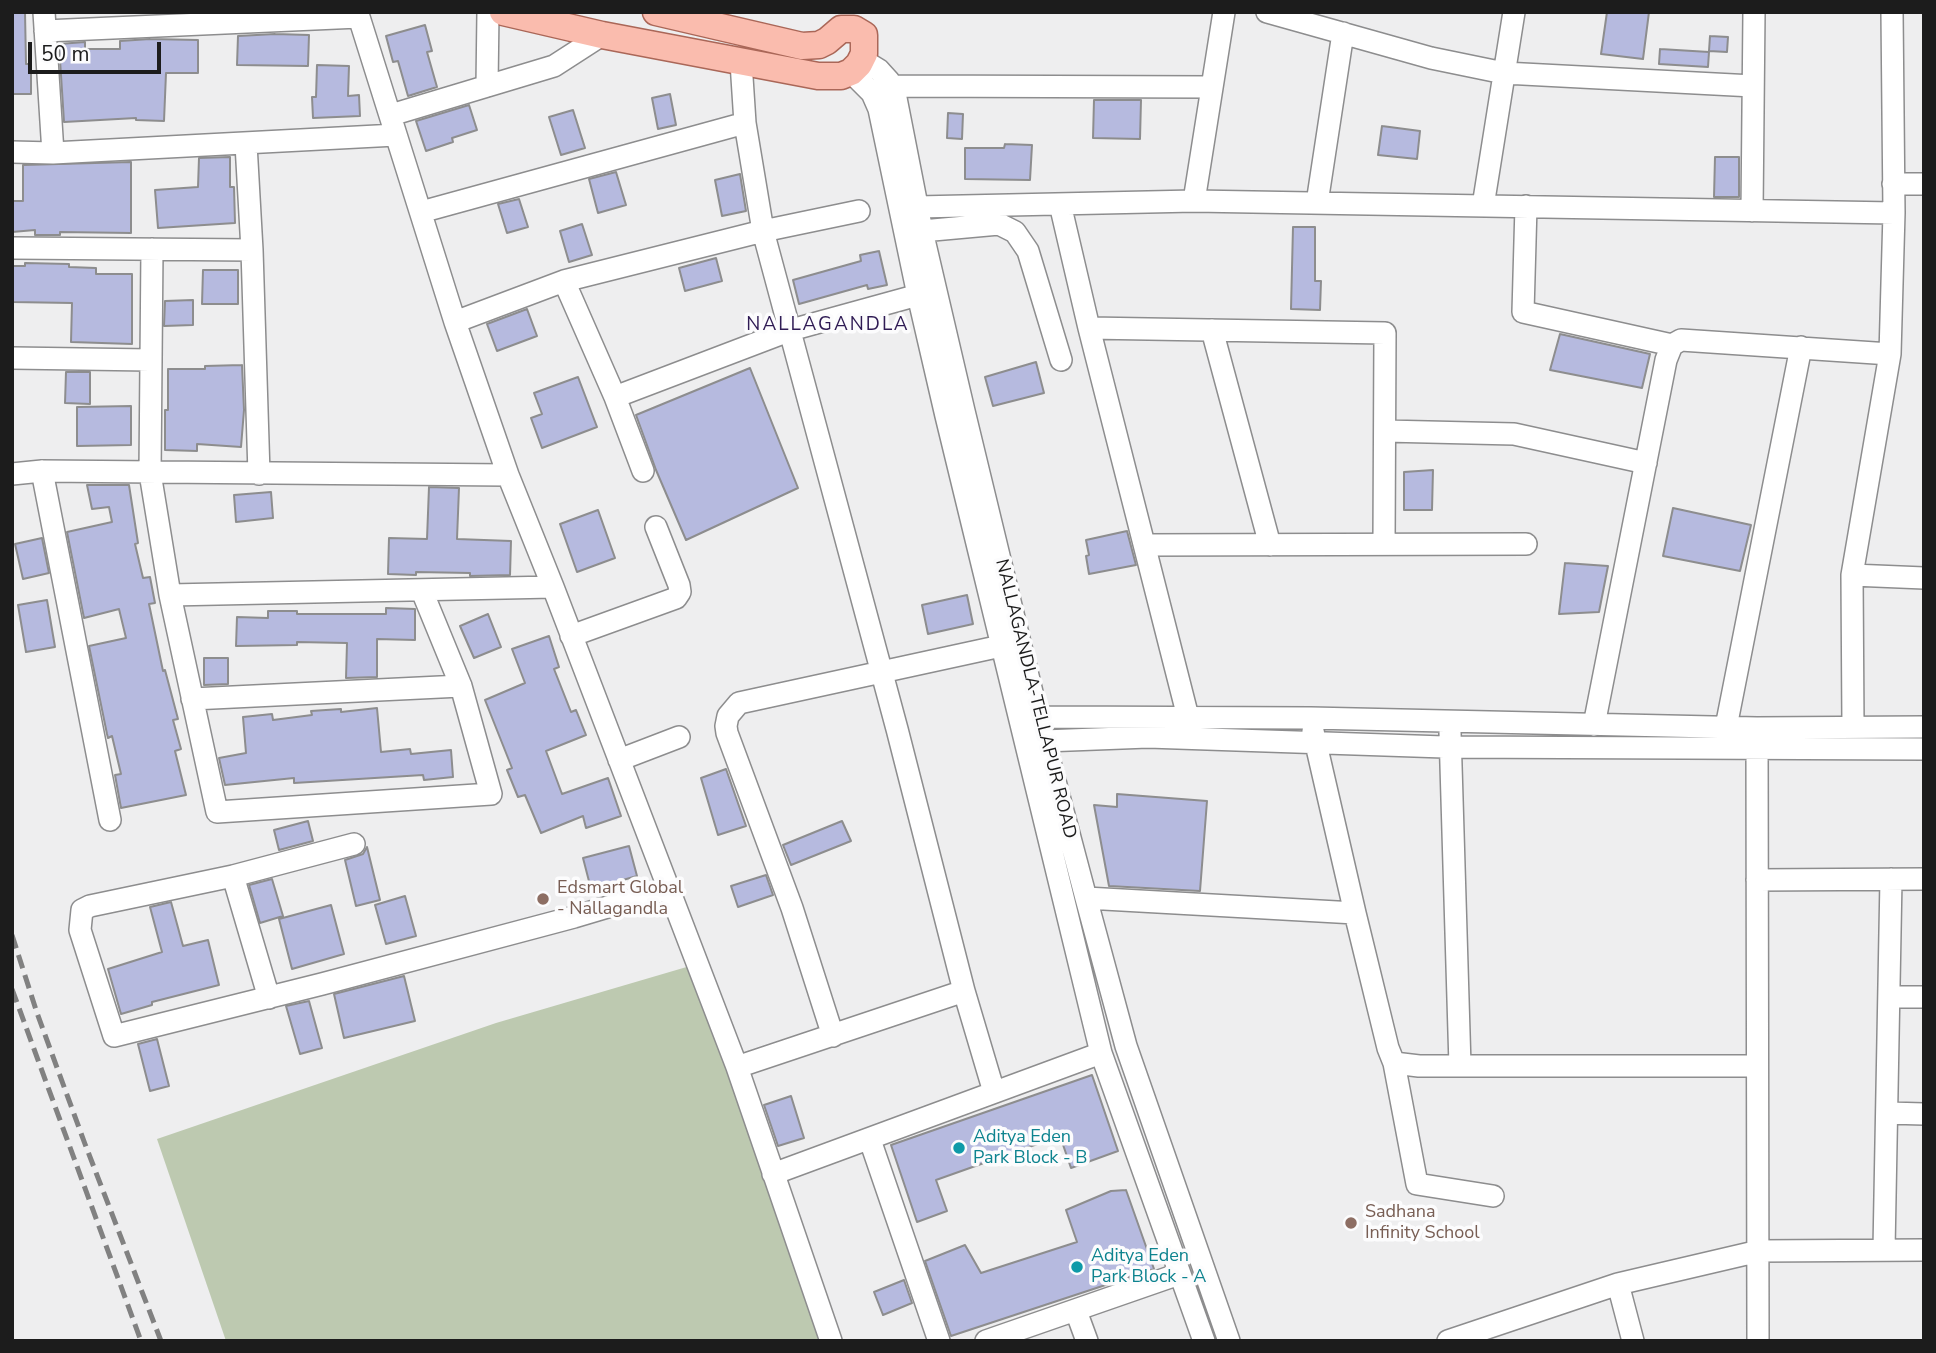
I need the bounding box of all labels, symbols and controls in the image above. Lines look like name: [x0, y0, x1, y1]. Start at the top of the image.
scale bar: [32, 28, 164, 72]
text: 50 m: [41, 40, 90, 68]
district label: NALLAGANDLA: [748, 314, 908, 336]
street label: NALLAGANDLA-TELLAPUR ROAD: [990, 557, 1080, 841]
place label: Edsmart Global - Nallagandla: [557, 878, 683, 920]
marker: Edsmart Global - Nallagandla: [535, 891, 551, 907]
place label: Aditya Eden Park Block - B: [973, 1127, 1087, 1170]
marker: Aditya Eden Park Block - B: [951, 1140, 967, 1156]
place label: Sadhana Infinity School: [1365, 1202, 1480, 1244]
marker: Sadhana Infinity School: [1343, 1215, 1359, 1231]
place label: Aditya Eden Park Block - A: [1091, 1246, 1206, 1288]
marker: Aditya Eden Park Block - A: [1069, 1259, 1085, 1275]

